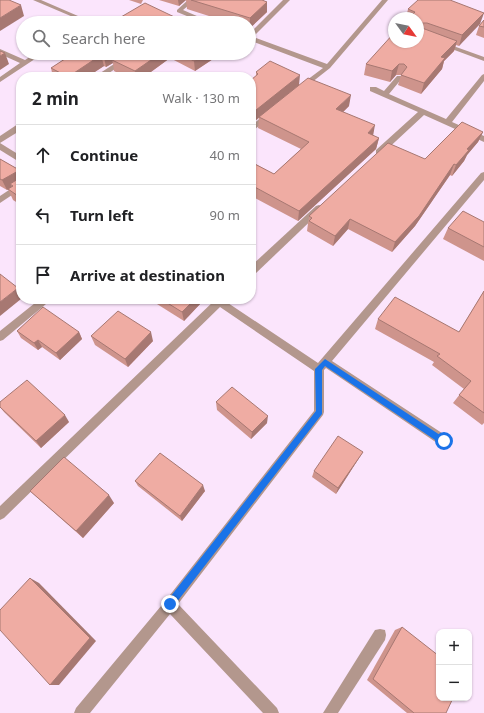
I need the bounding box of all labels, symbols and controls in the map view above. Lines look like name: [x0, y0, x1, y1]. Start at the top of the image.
north arrow: [388, 12, 424, 48]
search box: [16, 16, 256, 60]
icon: search: [30, 27, 52, 49]
text: Search here: [62, 28, 145, 48]
text: 2 min: [32, 87, 79, 110]
text: Walk · 130 m: [162, 89, 240, 107]
icon: ahead: [32, 144, 54, 166]
text: Continue: [70, 145, 138, 165]
text: 40 m: [210, 146, 240, 164]
icon: left: [32, 204, 54, 226]
text: Turn left: [70, 205, 134, 225]
text: 90 m: [210, 206, 240, 224]
icon: arrive: [32, 264, 54, 286]
text: Arrive at destination: [70, 265, 225, 285]
route start: [435, 432, 453, 450]
route end: [161, 595, 179, 613]
map controls: [436, 629, 472, 701]
button: +: [436, 629, 472, 665]
button: −: [436, 665, 472, 701]

